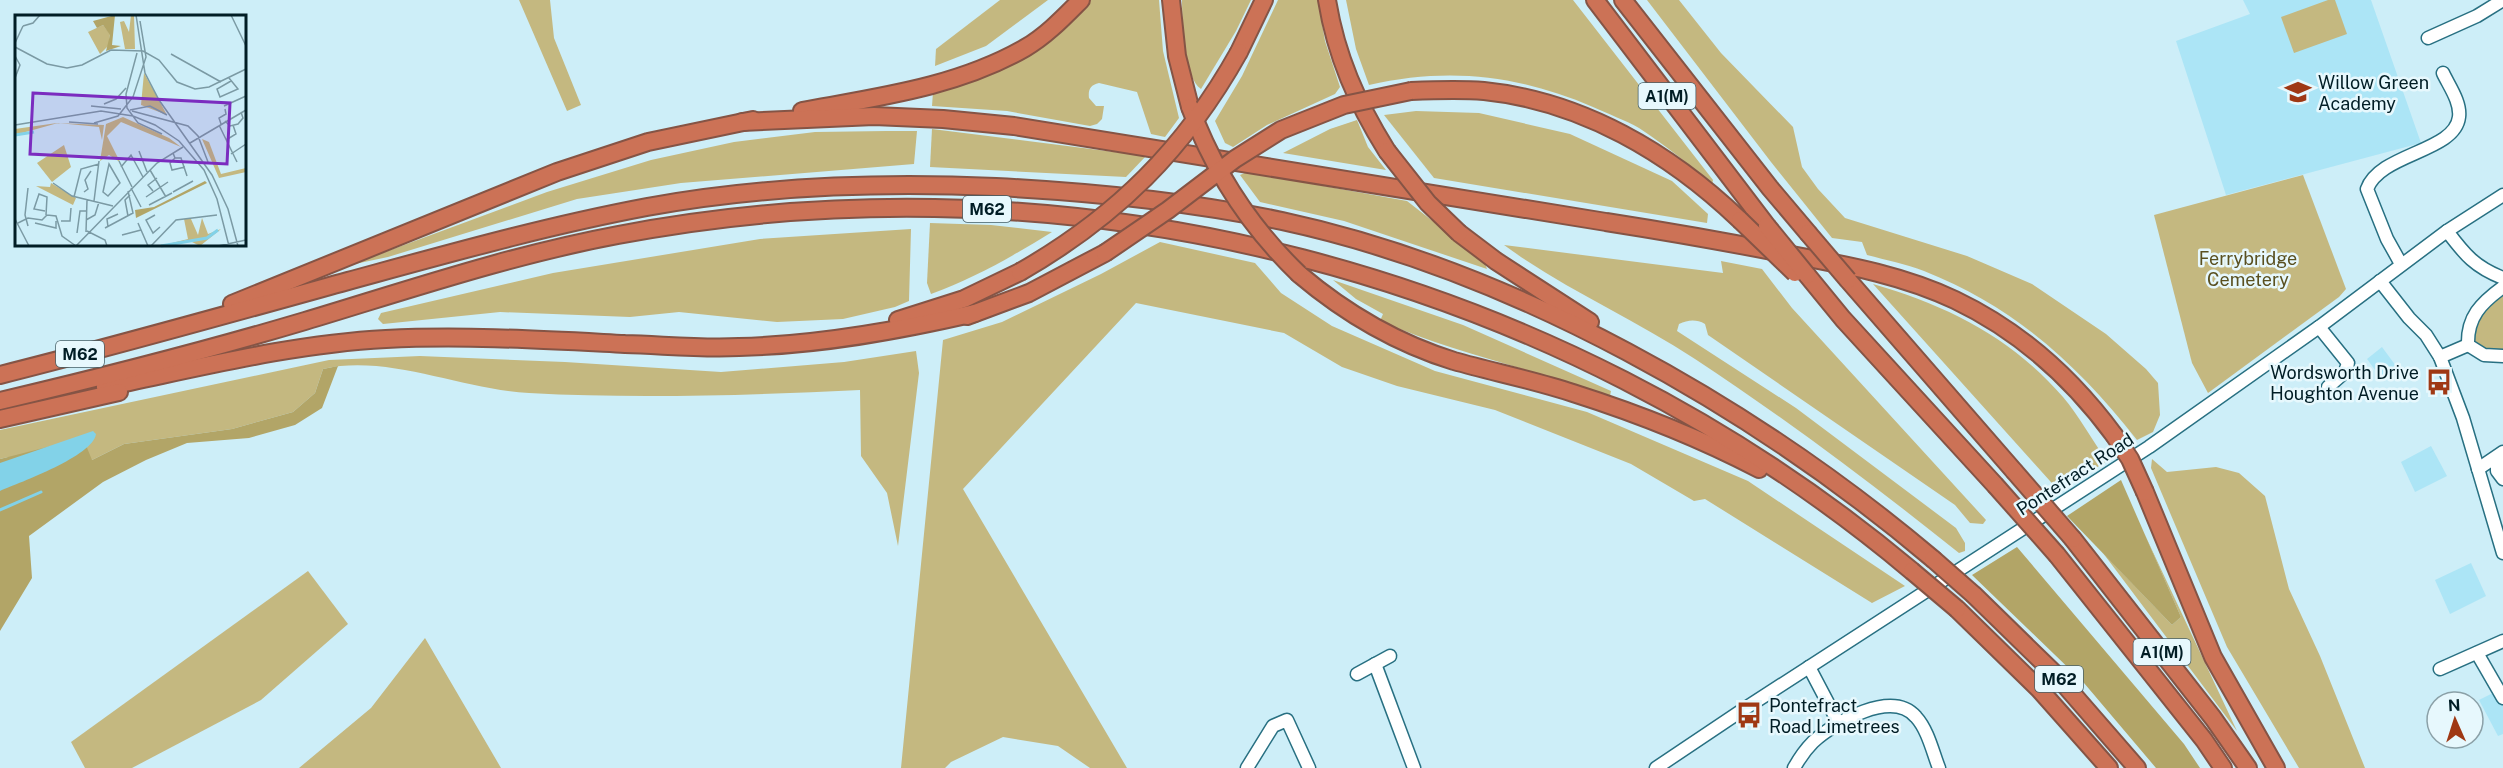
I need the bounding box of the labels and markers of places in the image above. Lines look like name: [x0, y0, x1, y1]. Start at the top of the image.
place label: Willow Green Academy: [2318, 72, 2429, 114]
school or university icon: Willow Green Academy: [2283, 77, 2313, 107]
place label: Wordsworth Drive Houghton Avenue: [2270, 362, 2419, 404]
bus stop icon: Wordsworth Drive Houghton Avenue: [2424, 367, 2454, 397]
place label: Pontefract Road Limetrees: [1769, 695, 1900, 737]
bus stop icon: Pontefract Road Limetrees: [1734, 700, 1764, 730]

